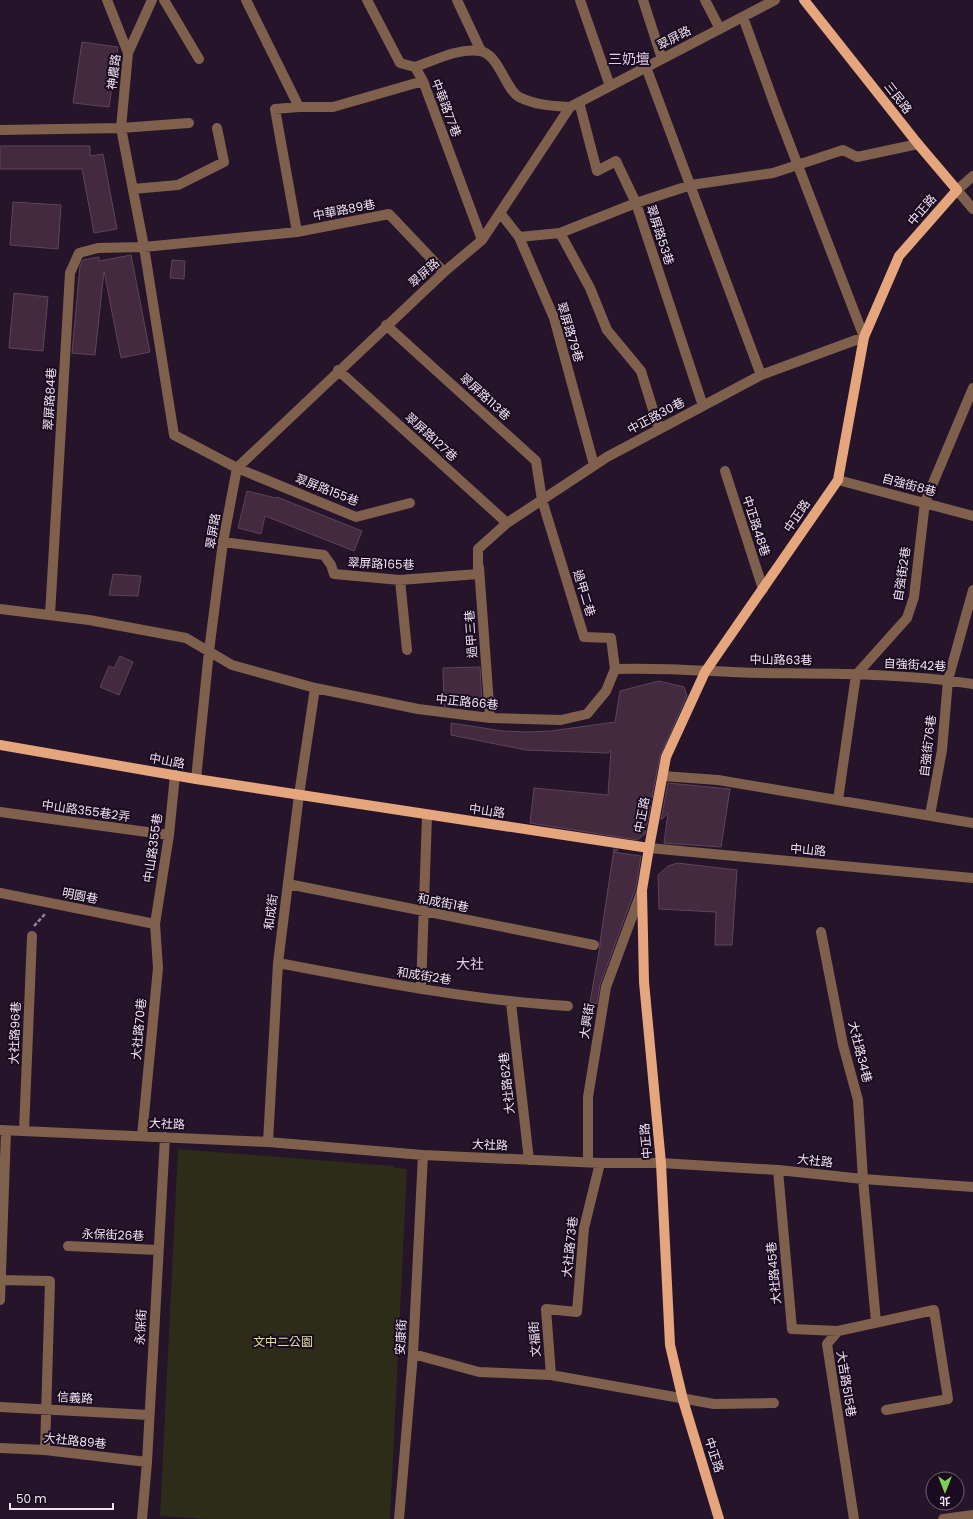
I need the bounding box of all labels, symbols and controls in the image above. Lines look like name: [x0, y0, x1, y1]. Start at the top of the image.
street label: 翠屏路: [654, 22, 694, 54]
district label: 三奶壇: [608, 49, 650, 69]
street label: 神農路: [103, 53, 124, 91]
street label: 中華路77巷: [428, 76, 465, 139]
street label: 三民路: [881, 78, 916, 117]
street label: 中正路: [903, 191, 940, 229]
street label: 中華路89巷: [311, 195, 377, 224]
street label: 翠屏路53巷: [643, 202, 678, 267]
street label: 翠屏路: [405, 254, 443, 291]
street label: 翠屏路79巷: [553, 300, 588, 364]
street label: 翠屏路84巷: [39, 367, 60, 431]
street label: 翠屏路113巷: [456, 369, 514, 424]
street label: 中正路30巷: [624, 393, 687, 438]
street label: 翠屏路127巷: [401, 408, 461, 465]
street label: 自強街8巷: [880, 469, 938, 500]
street label: 翠屏路155巷: [293, 470, 361, 509]
street label: 中正路48巷: [739, 493, 774, 558]
street label: 中正路: [779, 496, 814, 535]
street label: 翠屏路: [201, 512, 224, 550]
street label: 自強街2巷: [889, 545, 914, 602]
street label: 翠屏路165巷: [347, 554, 415, 573]
street label: 過甲二巷: [569, 567, 600, 618]
street label: 過甲三巷: [460, 609, 481, 659]
street label: 中山路63巷: [750, 650, 813, 669]
street label: 自強街42巷: [883, 654, 947, 675]
street label: 中正路66巷: [435, 690, 499, 713]
street label: 自強街76巷: [915, 714, 940, 778]
street label: 中山路: [148, 749, 186, 772]
street label: 中山路355巷2弄: [41, 796, 131, 825]
street label: 中正路: [630, 796, 653, 834]
street label: 中山路: [468, 800, 506, 821]
street label: 中山路355巷: [139, 812, 166, 884]
street label: 中山路: [789, 839, 827, 860]
street label: 明園巷: [61, 884, 99, 907]
street label: 和成街1巷: [416, 889, 470, 916]
street label: 和成街: [260, 893, 281, 931]
district label: 大社: [456, 954, 484, 974]
street label: 和成街2巷: [396, 963, 453, 988]
street label: 大社路70巷: [127, 997, 150, 1061]
street label: 大社路96巷: [5, 1001, 24, 1065]
street label: 大興街: [575, 1002, 598, 1040]
street label: 大社路34巷: [845, 1019, 876, 1084]
street label: 大社路62巷: [495, 1051, 518, 1115]
street label: 大社路: [149, 1114, 185, 1133]
street label: 中正路: [635, 1122, 656, 1160]
street label: 大社路: [472, 1135, 508, 1154]
street label: 大社路: [796, 1150, 834, 1171]
street label: 大社路73巷: [558, 1215, 581, 1278]
street label: 永保街26巷: [81, 1225, 145, 1244]
street label: 大社路45巷: [762, 1241, 785, 1305]
street label: 永保街: [131, 1309, 150, 1345]
street label: 安康街: [391, 1319, 410, 1355]
street label: 文福街: [525, 1320, 544, 1358]
park label: 文中二公園: [253, 1333, 313, 1350]
street label: 大吉路515巷: [833, 1350, 860, 1418]
street label: 信義路: [57, 1388, 93, 1407]
street label: 大社路89巷: [43, 1429, 107, 1452]
street label: 中正路: [701, 1435, 728, 1475]
north arrow: [925, 1471, 965, 1511]
scale bar: [10, 1485, 113, 1511]
text: 50 m: [16, 1490, 47, 1507]
text: 北: [940, 1493, 951, 1509]

